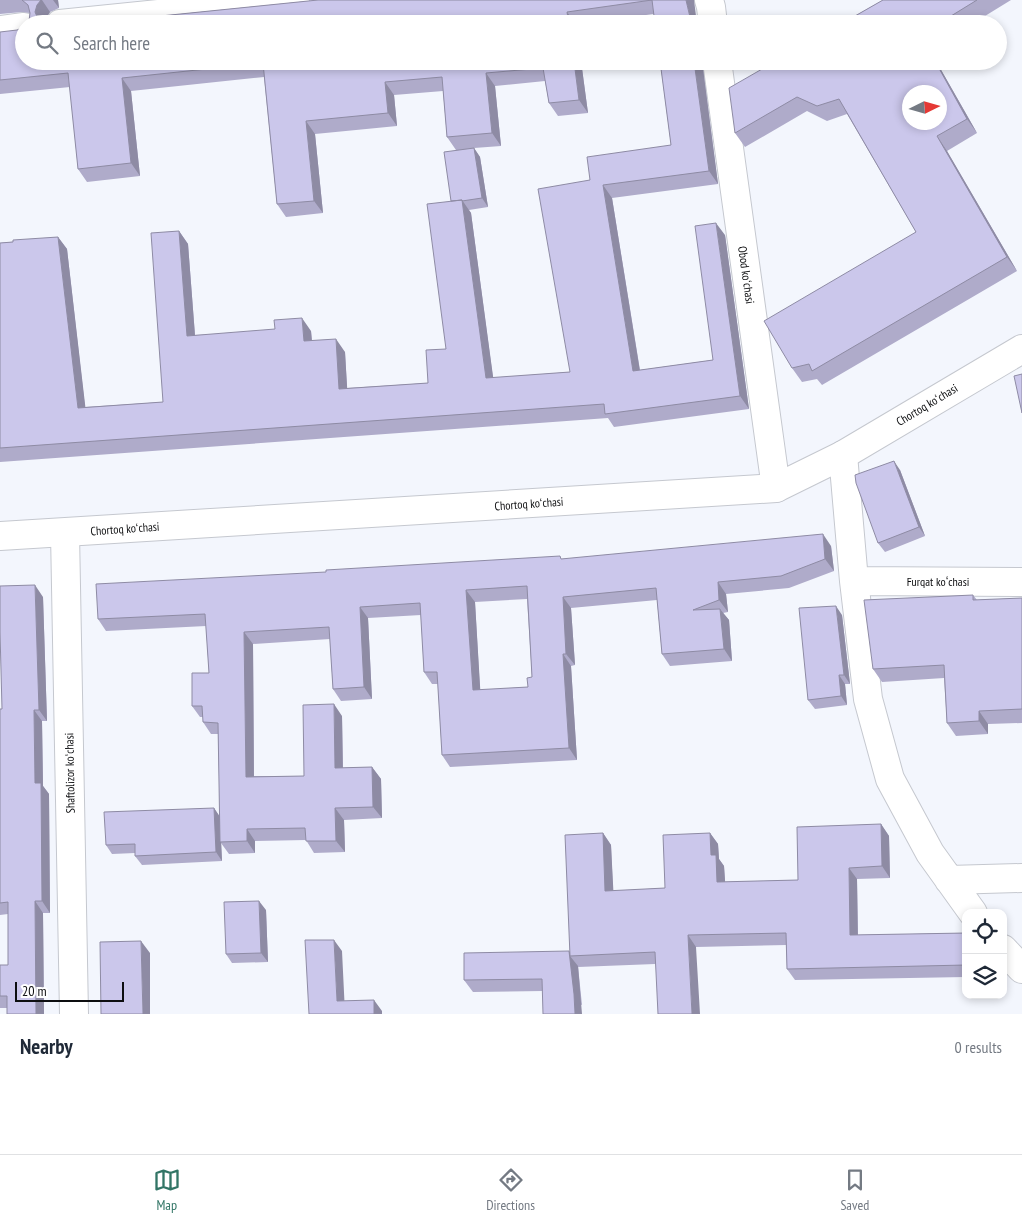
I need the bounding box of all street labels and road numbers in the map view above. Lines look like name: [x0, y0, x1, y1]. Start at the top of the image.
street label: Obod koʻchasi: [735, 245, 758, 305]
street label: Chortoq koʻchasi: [893, 380, 960, 429]
street label: Chortoq koʻchasi: [494, 494, 564, 513]
street label: Chortoq koʻchasi: [90, 519, 160, 538]
street label: Furqat koʻchasi: [907, 574, 969, 589]
street label: Shaftolizor koʻchasi: [61, 733, 78, 813]

